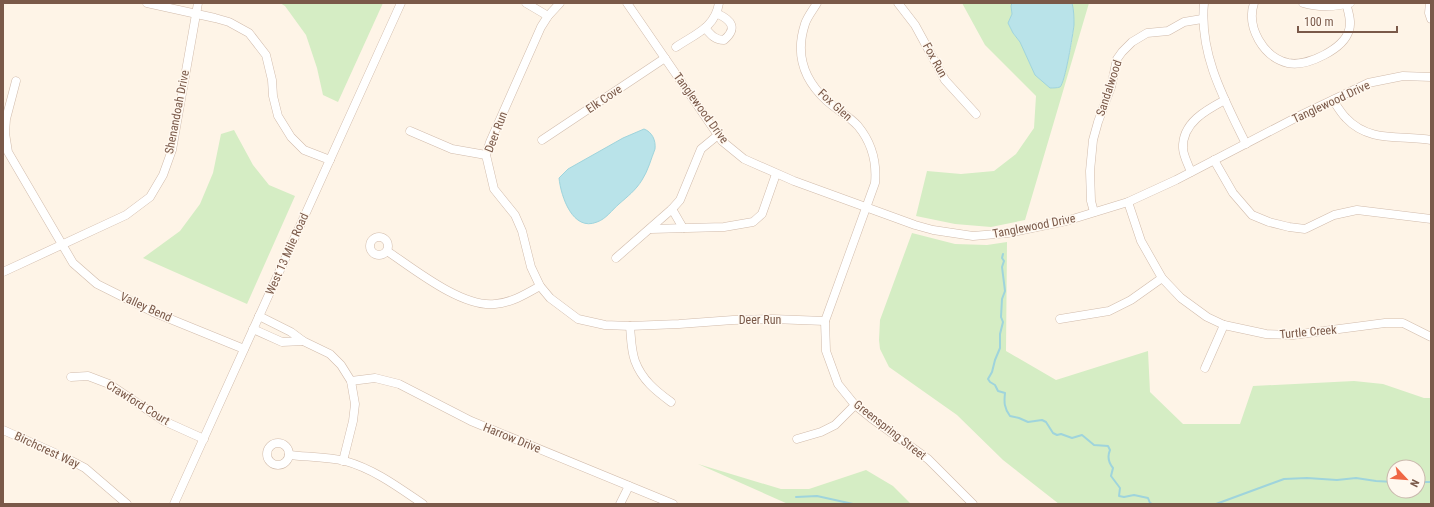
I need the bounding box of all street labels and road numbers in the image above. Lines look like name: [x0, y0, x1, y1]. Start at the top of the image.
street label: Fox Run: [920, 40, 950, 80]
street label: Sandalwood: [1093, 58, 1125, 118]
street label: Shenandoah Drive: [162, 68, 192, 155]
street label: Tanglewood Drive: [671, 70, 732, 146]
street label: Tanglewood Drive: [1290, 78, 1372, 126]
street label: Elk Cove: [583, 82, 625, 116]
street label: Fox Glen: [815, 86, 855, 124]
street label: Deer Run: [482, 109, 510, 154]
street label: West 13 Mile Road: [263, 211, 311, 297]
street label: Tanglewood Drive: [991, 211, 1077, 241]
street label: Valley Bend: [118, 289, 174, 325]
street label: Deer Run: [739, 313, 781, 327]
street label: Turtle Creek: [1279, 322, 1338, 341]
street label: Crawford Court: [104, 378, 173, 428]
street label: Greenspring Street: [851, 397, 929, 463]
street label: Harrow Drive: [481, 420, 543, 456]
street label: Birchcrest Way: [12, 429, 82, 471]

